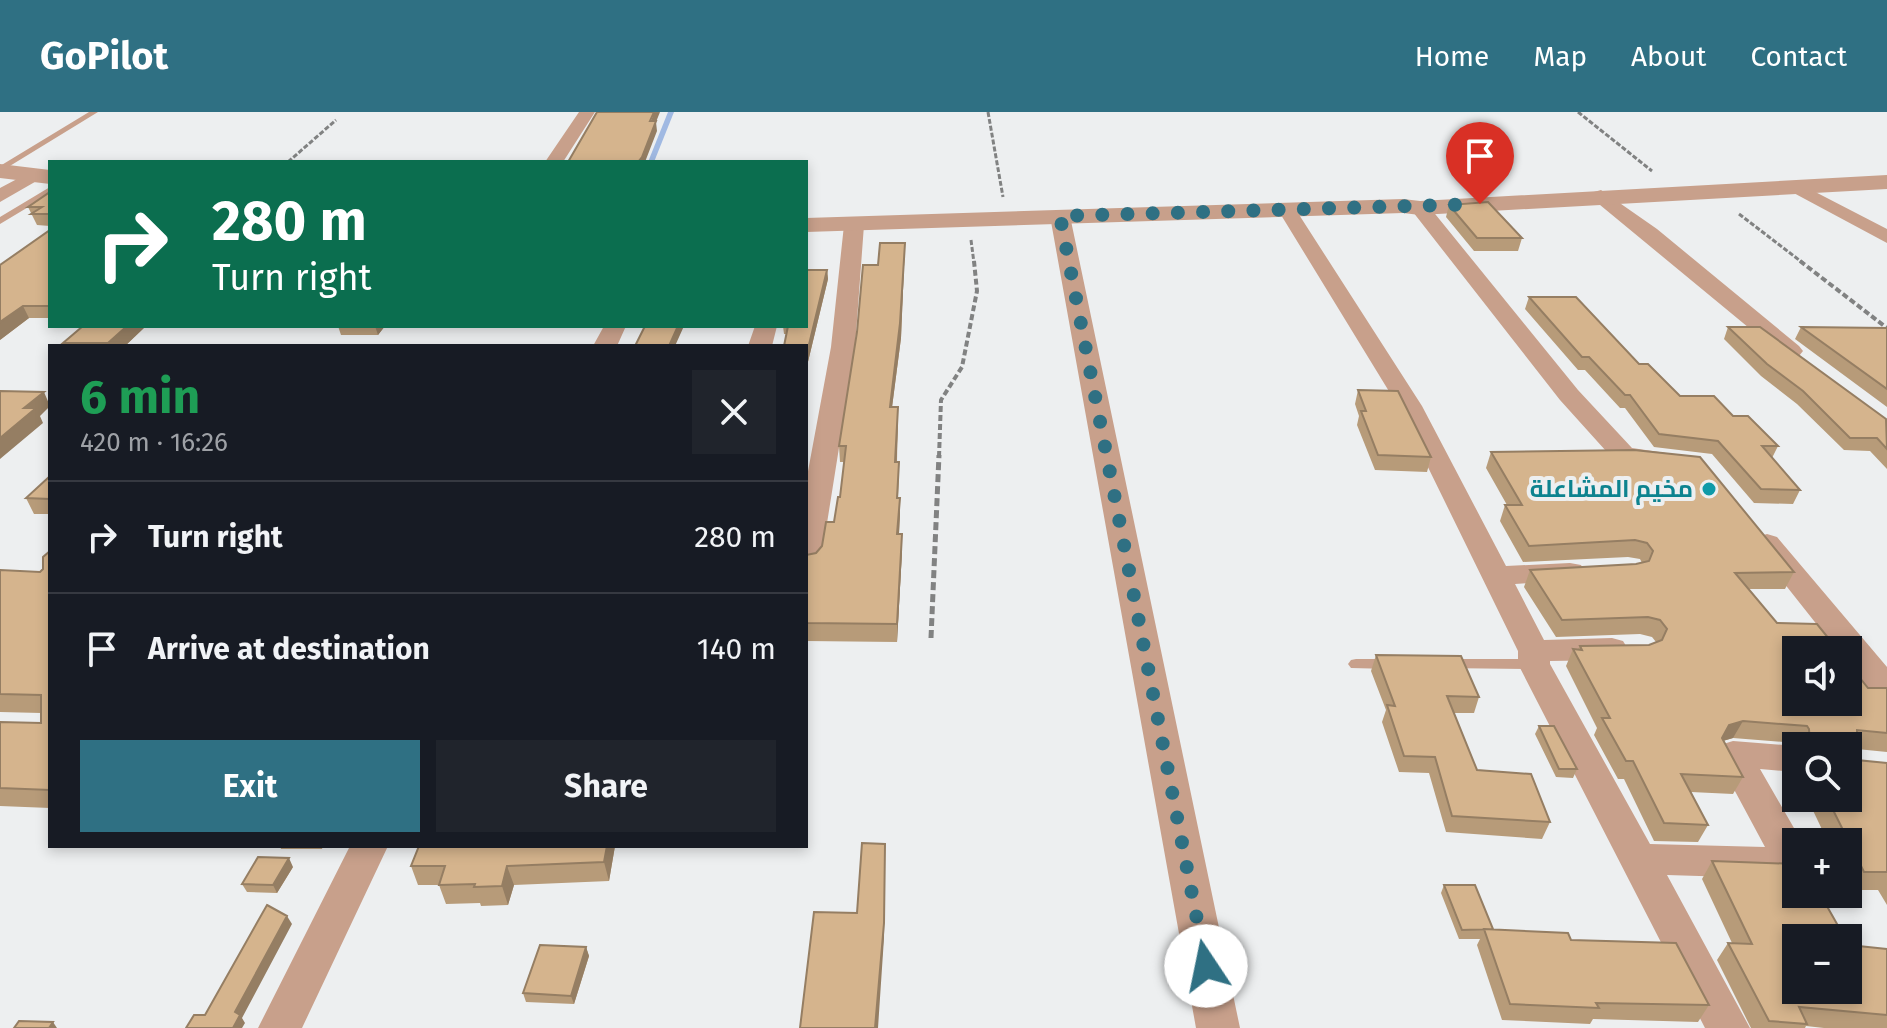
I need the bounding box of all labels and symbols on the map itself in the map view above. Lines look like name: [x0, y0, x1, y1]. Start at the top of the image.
pin: [1446, 122, 1514, 204]
place label: مخيم المشاعلة: [1530, 475, 1693, 505]
marker: مخيم المشاعلة: [1700, 480, 1718, 498]
position arrow: [1164, 924, 1248, 1008]

